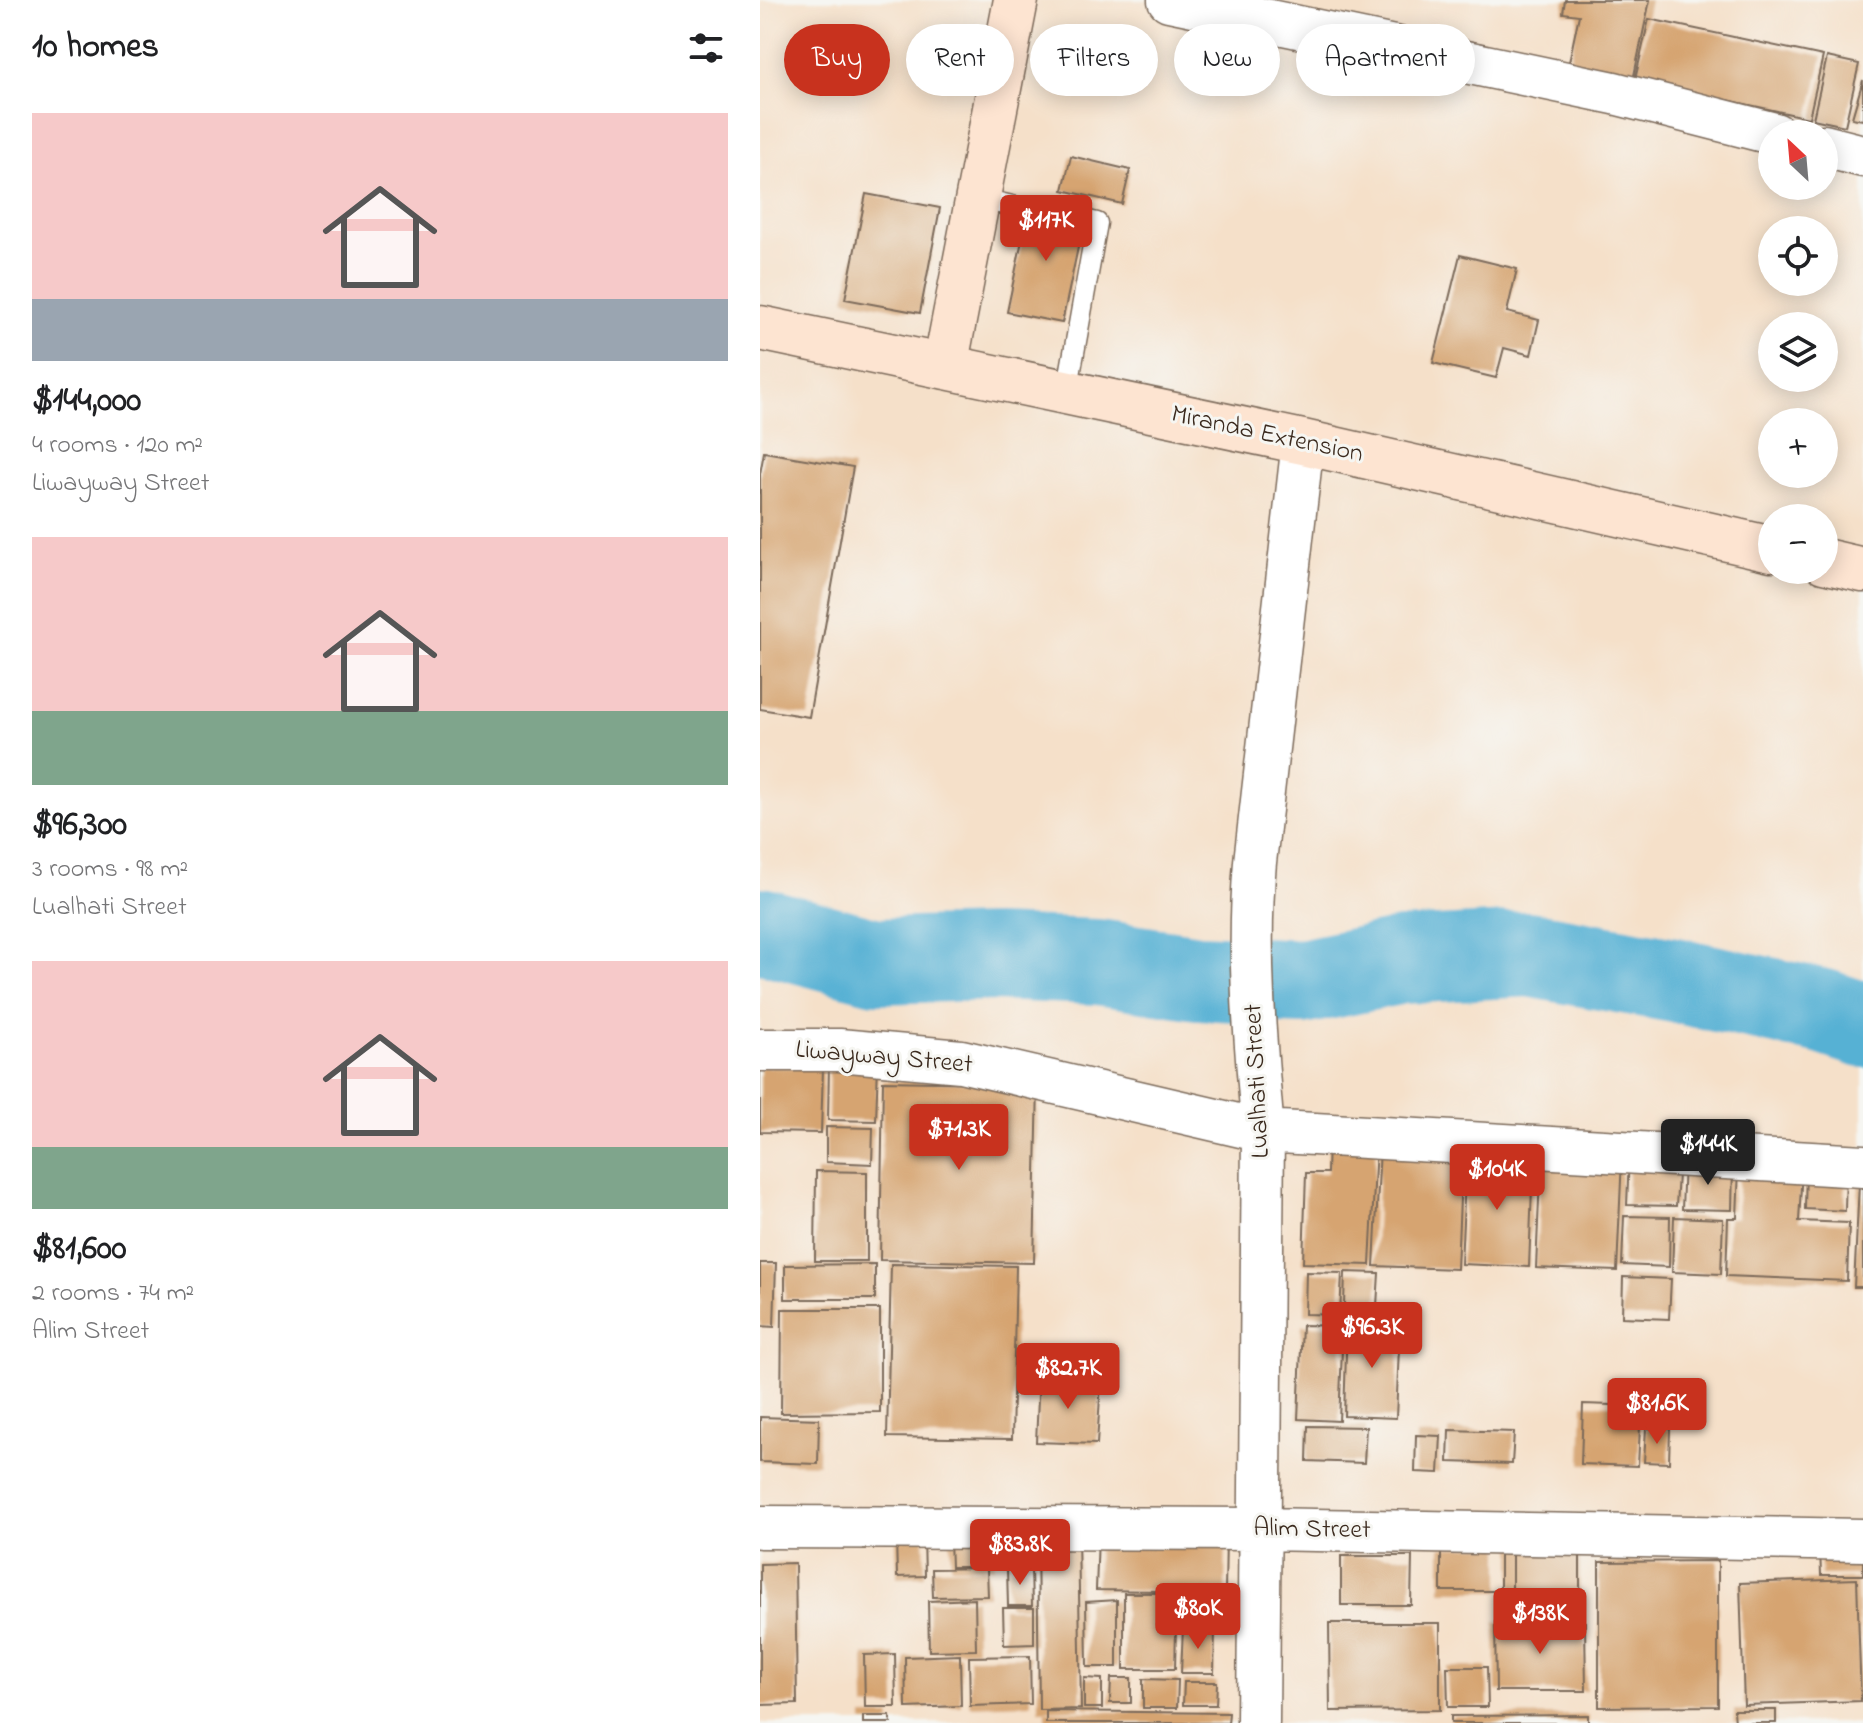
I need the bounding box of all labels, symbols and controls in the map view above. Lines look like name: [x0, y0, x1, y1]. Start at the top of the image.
text: 10 homes: [32, 23, 159, 73]
chip: Buy: [784, 24, 890, 96]
chip: Rent: [906, 24, 1014, 96]
chip: Filters: [1030, 24, 1158, 96]
chip: New: [1174, 24, 1280, 96]
chip: Apartment: [1296, 24, 1475, 96]
icon: filters: [684, 26, 728, 70]
north arrow: [1758, 120, 1838, 200]
map controls: [1758, 120, 1838, 584]
icon: home: [308, 165, 452, 309]
pin: $117K: [990, 195, 1102, 263]
text: $117K: [1018, 202, 1074, 240]
button: locate: [1758, 216, 1838, 296]
button: layers: [1758, 312, 1838, 392]
text: $144,000: [32, 377, 141, 427]
street label: Miranda Extension: [1167, 396, 1367, 474]
button: +: [1758, 408, 1838, 488]
text: 4 rooms · 120 m²: [32, 427, 203, 465]
text: Liwayway Street: [32, 465, 209, 503]
button: −: [1758, 504, 1838, 584]
icon: home: [308, 589, 452, 733]
text: $96,300: [32, 801, 127, 851]
text: 3 rooms · 98 m²: [32, 851, 188, 889]
text: Lualhati Street: [32, 889, 187, 927]
street label: Lualhati Street: [1235, 1003, 1281, 1159]
icon: home: [308, 1013, 452, 1157]
street label: Liwayway Street: [794, 1031, 974, 1085]
pin: $71.3K: [894, 1104, 1024, 1172]
text: $71.3K: [927, 1111, 991, 1149]
pin: $144K: [1652, 1119, 1764, 1187]
text: $144K: [1679, 1126, 1737, 1164]
pin: $104K: [1441, 1144, 1553, 1212]
text: $104K: [1468, 1151, 1526, 1189]
text: $81,600: [32, 1225, 126, 1275]
text: 2 rooms · 74 m²: [32, 1275, 194, 1313]
pin: $96.3K: [1307, 1302, 1437, 1370]
text: $96.3K: [1340, 1309, 1404, 1347]
text: Alim Street: [32, 1313, 149, 1351]
pin: $82.7K: [1003, 1343, 1133, 1411]
text: $82.7K: [1034, 1350, 1102, 1388]
pin: $81.6K: [1592, 1378, 1722, 1446]
text: $81.6K: [1625, 1385, 1689, 1423]
street label: Alim Street: [1253, 1510, 1371, 1550]
pin: $83.8K: [955, 1519, 1085, 1587]
text: $83.8K: [988, 1526, 1052, 1564]
pin: $80K: [1151, 1583, 1245, 1651]
pin: $138K: [1484, 1588, 1596, 1656]
text: $80K: [1173, 1590, 1223, 1628]
text: $138K: [1511, 1595, 1569, 1633]

